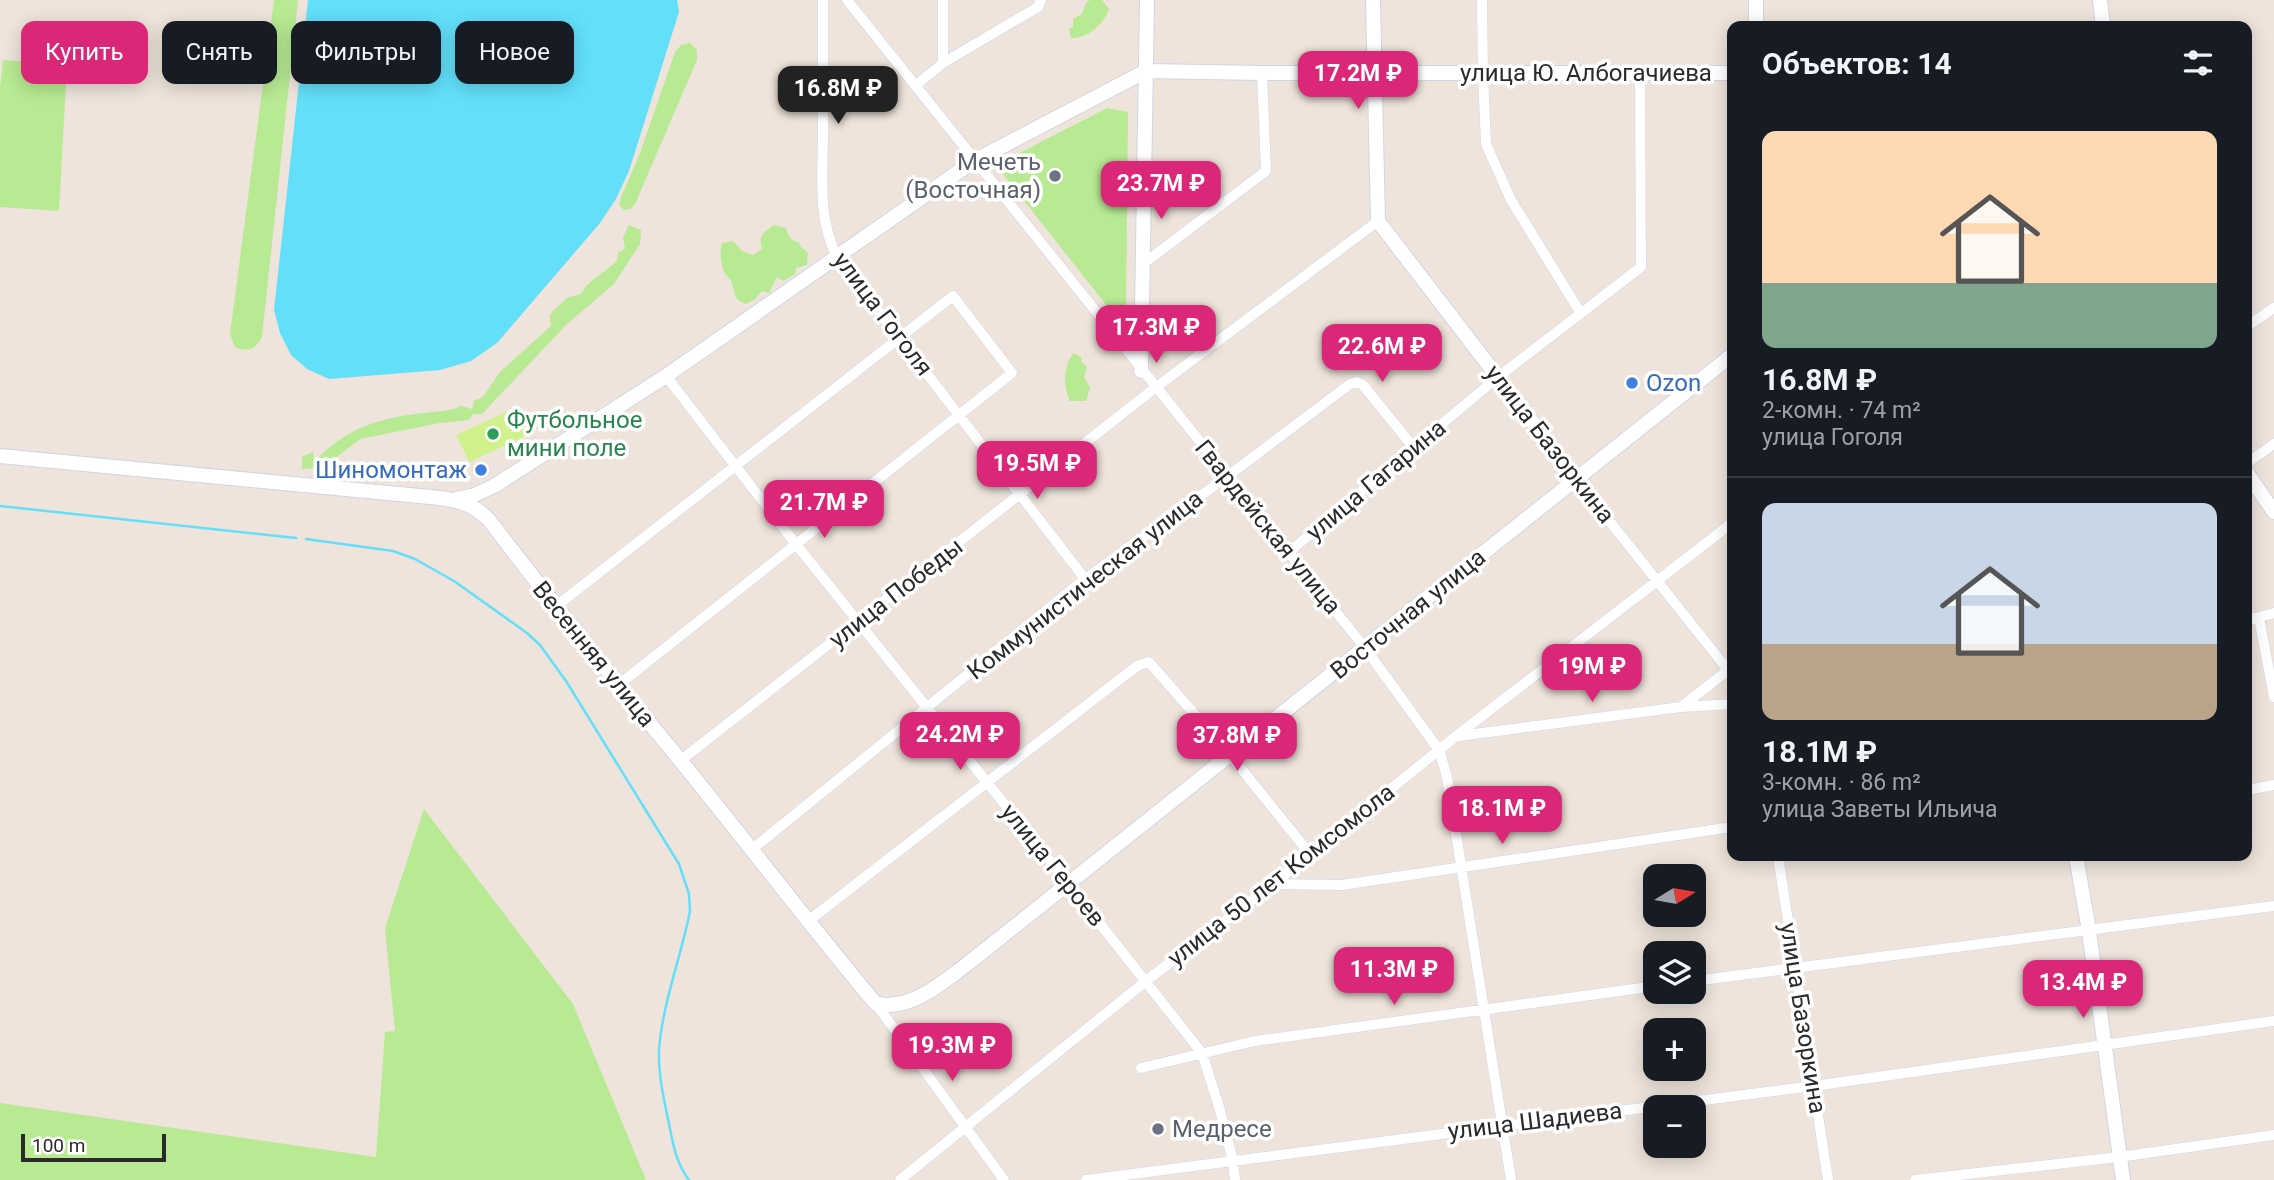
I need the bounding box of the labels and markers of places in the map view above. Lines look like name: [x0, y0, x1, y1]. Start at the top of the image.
pin: 17.2M ₽: [1293, 52, 1423, 111]
pin: 16.8M ₽: [773, 66, 903, 126]
place label: Мечеть (Восточная): [905, 148, 1041, 204]
pin: 23.7M ₽: [1096, 162, 1226, 221]
marker: Мечеть (Восточная): [1047, 168, 1063, 184]
pin: 17.3M ₽: [1091, 306, 1221, 365]
pin: 22.6M ₽: [1317, 324, 1447, 384]
place label: Ozon: [1646, 369, 1701, 397]
marker: Ozon: [1624, 375, 1640, 391]
place label: Футбольное мини поле: [507, 406, 642, 462]
marker: Футбольное мини поле: [485, 426, 501, 442]
pin: 19.5M ₽: [972, 442, 1102, 501]
place label: Шиномонтаж: [315, 456, 468, 484]
marker: Шиномонтаж: [473, 462, 489, 478]
pin: 21.7M ₽: [759, 480, 889, 540]
pin: 19M ₽: [1543, 644, 1641, 704]
pin: 24.2M ₽: [895, 712, 1025, 772]
pin: 37.8M ₽: [1172, 714, 1302, 773]
pin: 18.1M ₽: [1437, 786, 1567, 846]
pin: 11.3M ₽: [1329, 948, 1459, 1007]
pin: 13.4M ₽: [2018, 960, 2148, 1020]
pin: 19.3M ₽: [887, 1024, 1017, 1083]
place label: Медресе: [1172, 1115, 1272, 1143]
marker: Медресе: [1150, 1121, 1166, 1137]

